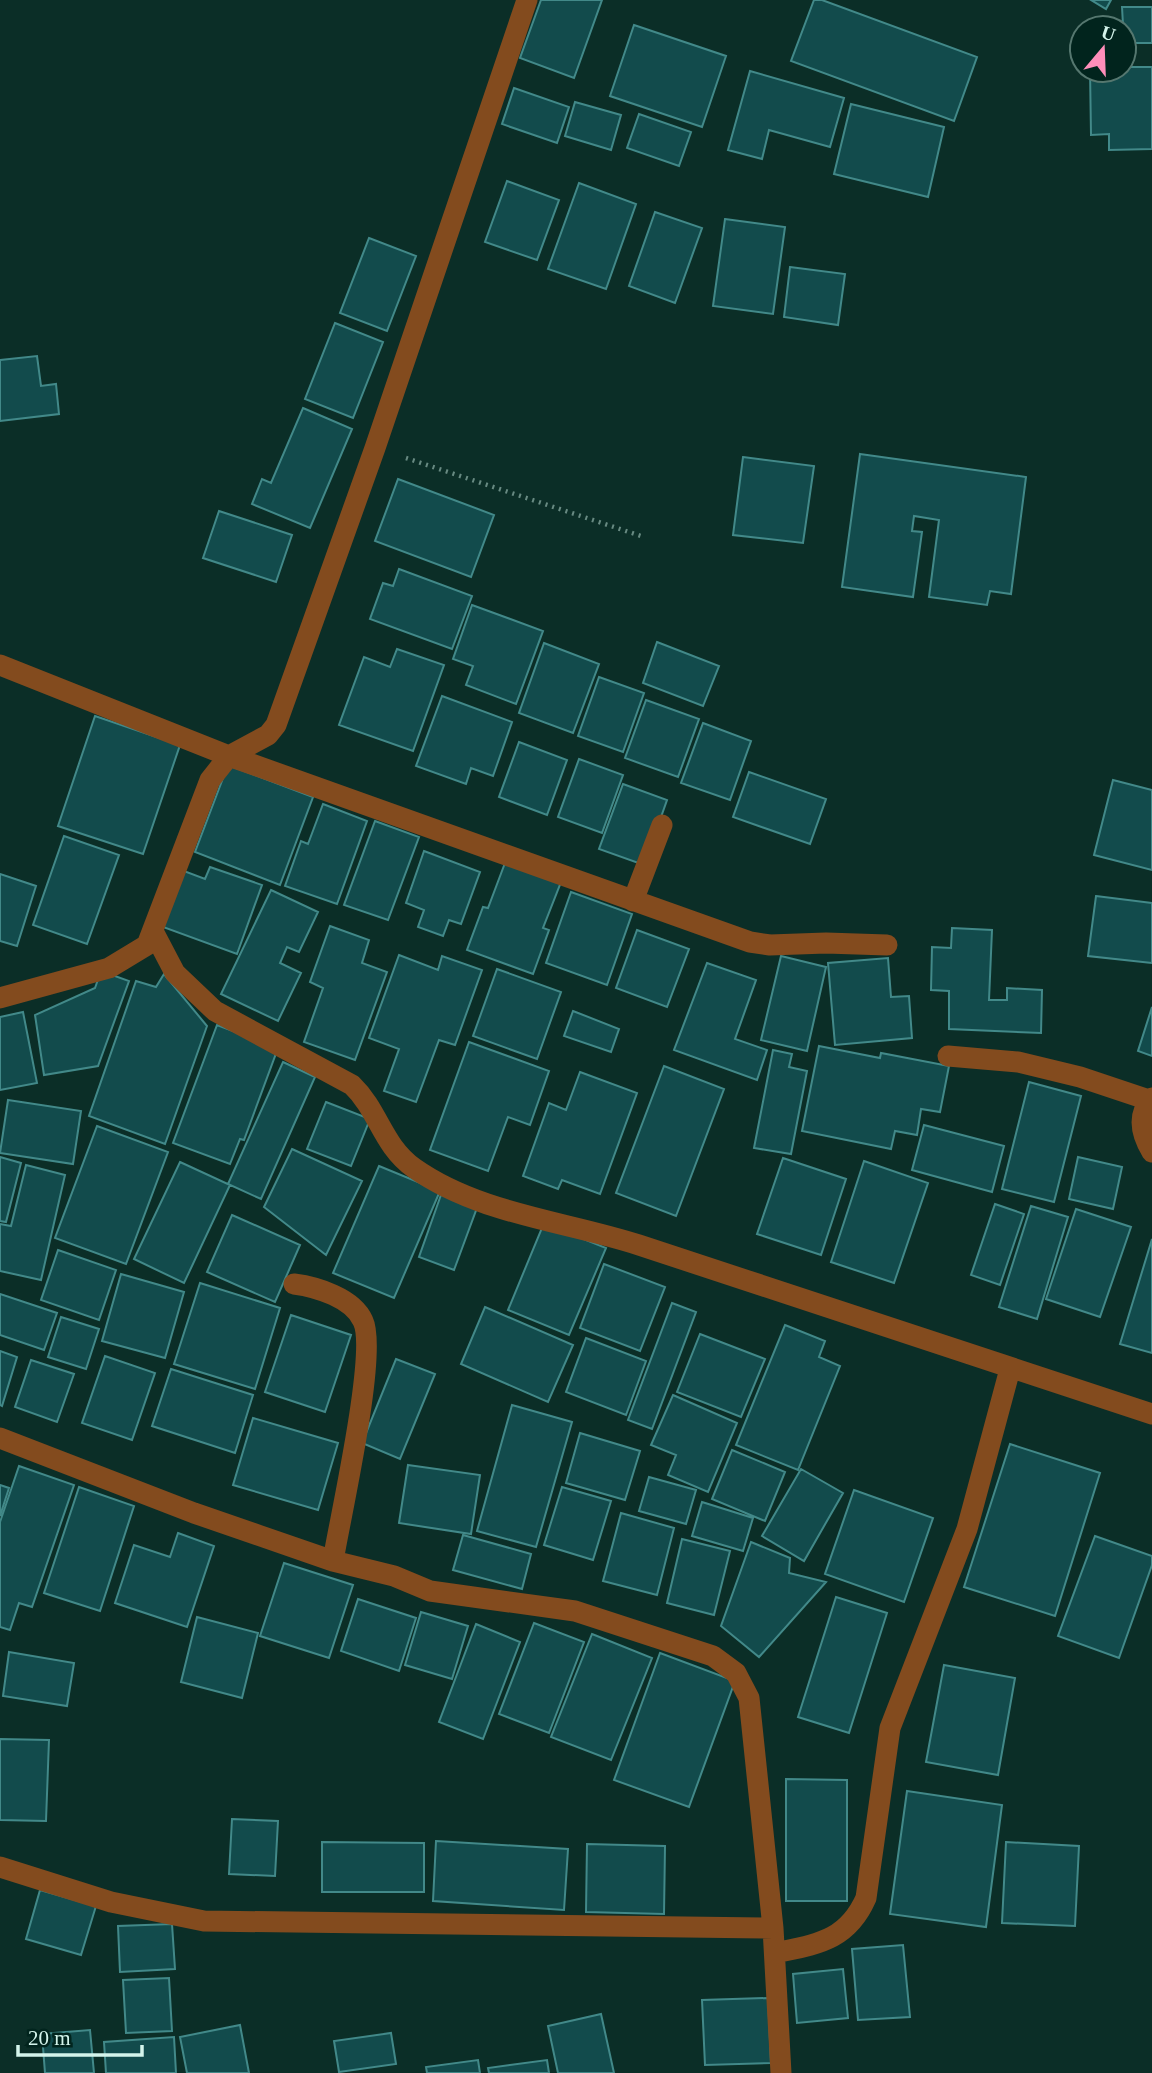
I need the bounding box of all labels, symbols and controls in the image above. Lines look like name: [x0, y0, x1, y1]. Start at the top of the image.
north arrow: [1068, 14, 1138, 84]
text: U: [1098, 21, 1119, 46]
scale bar: [18, 2014, 142, 2058]
text: 20 m: [28, 2026, 71, 2050]

